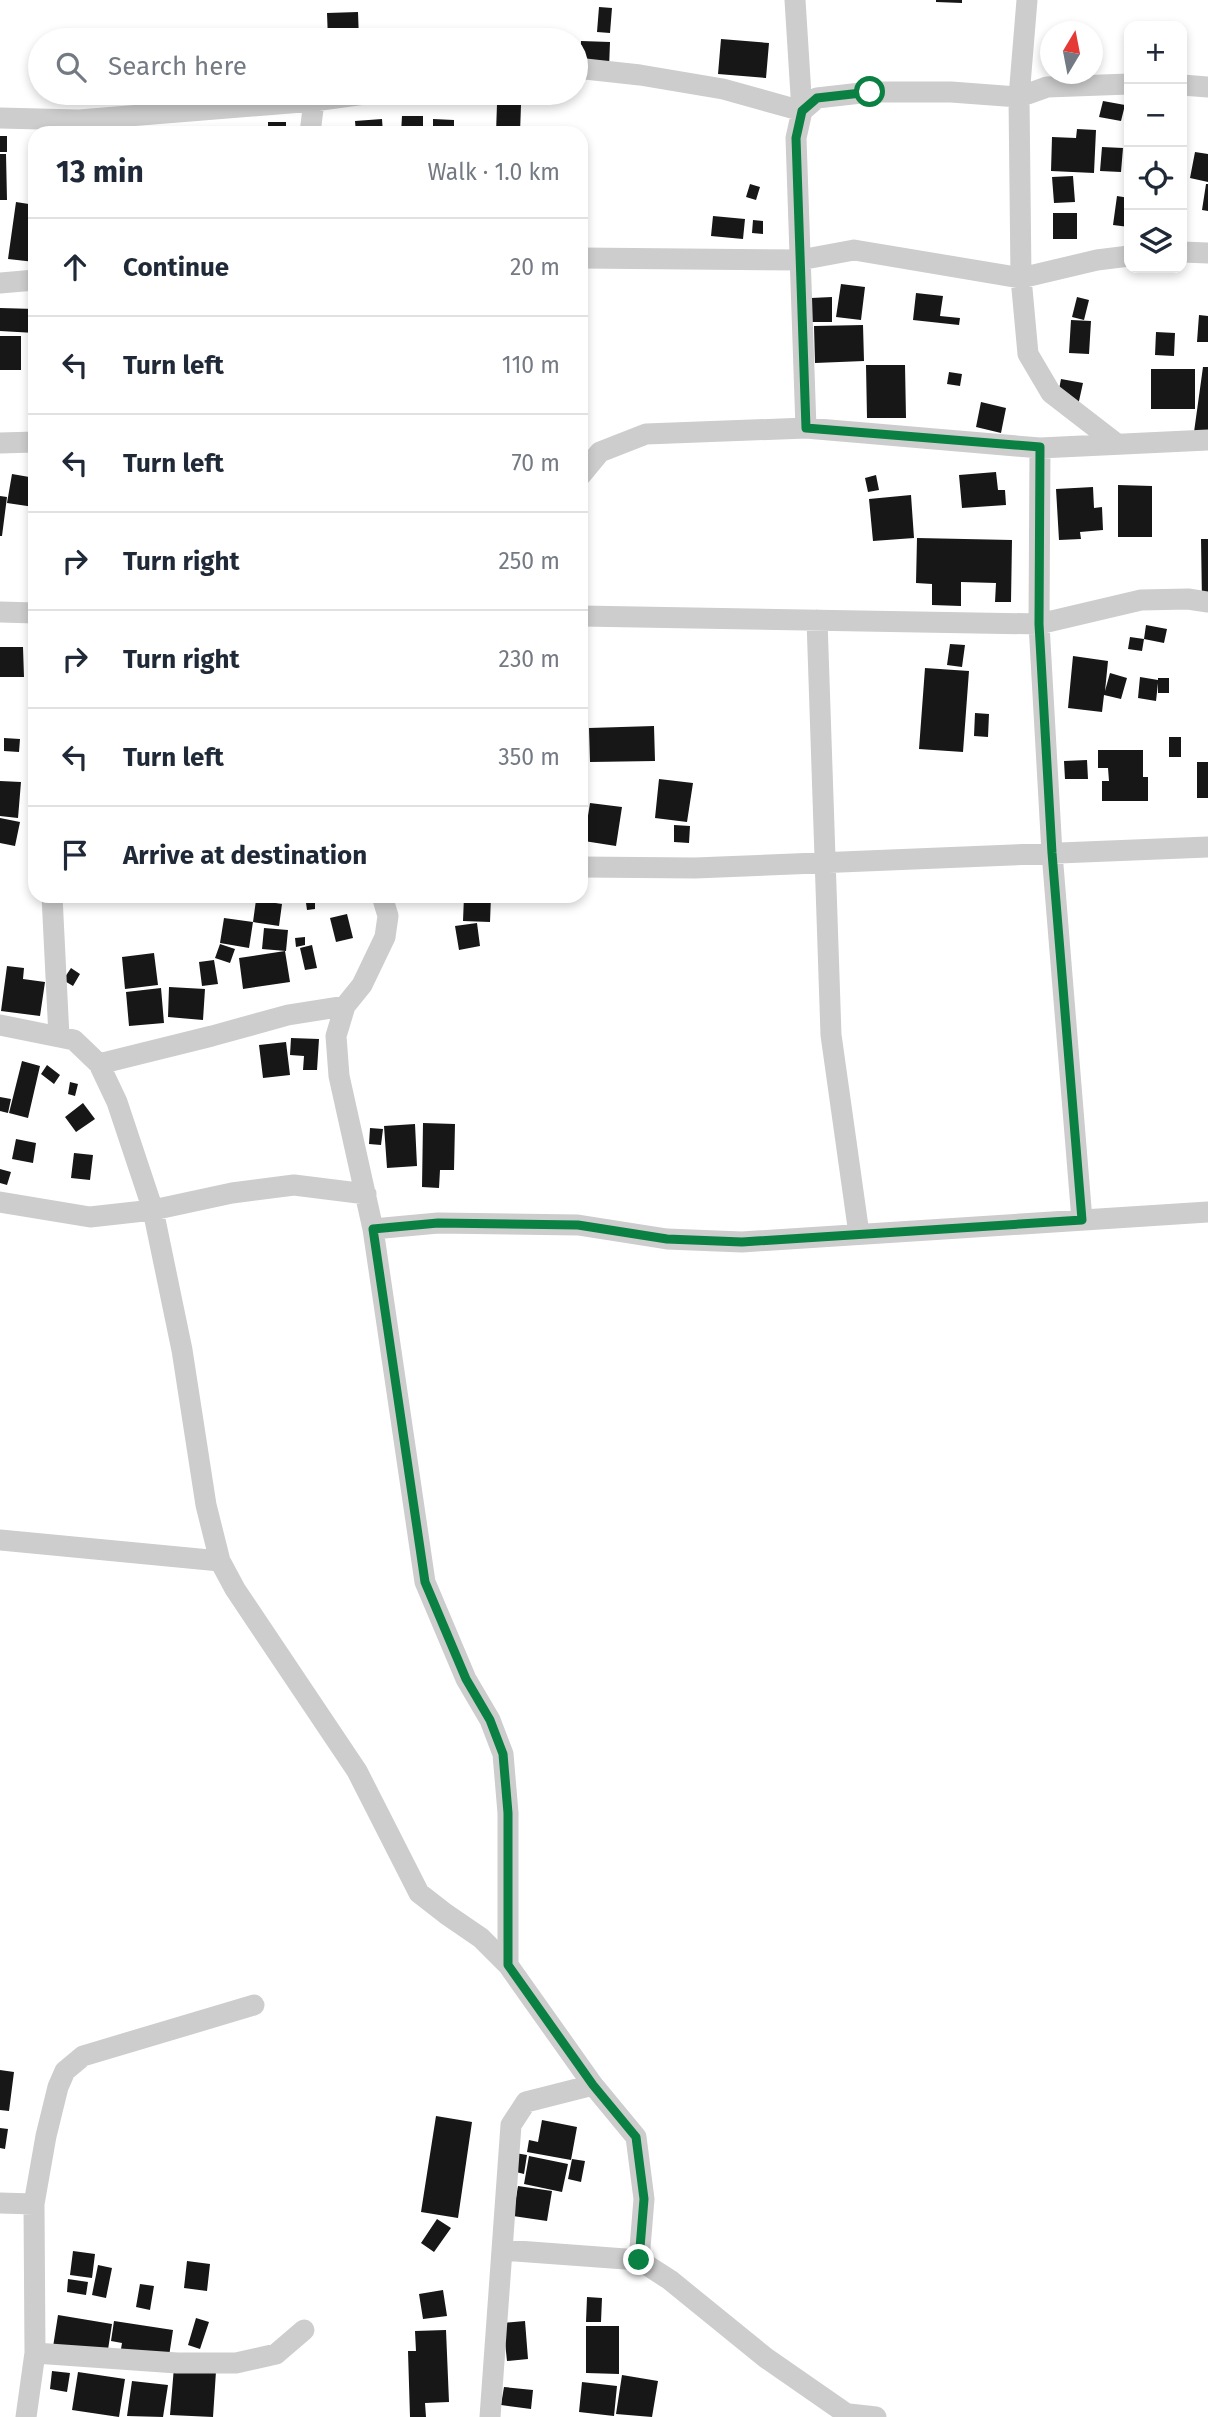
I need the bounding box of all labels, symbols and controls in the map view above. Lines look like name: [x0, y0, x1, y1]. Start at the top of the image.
north arrow: [1040, 21, 1103, 84]
map controls: [1124, 21, 1187, 273]
button: +: [1124, 21, 1187, 84]
search box: [28, 28, 588, 105]
icon: search: [52, 48, 90, 86]
text: Search here: [108, 51, 247, 82]
route start: [854, 76, 885, 107]
button: −: [1124, 84, 1187, 147]
button: locate: [1124, 147, 1187, 210]
text: 13 min: [56, 154, 144, 190]
text: Walk · 1.0 km: [428, 158, 560, 186]
button: layers: [1124, 210, 1187, 273]
icon: ahead: [56, 248, 94, 286]
text: Continue: [123, 252, 229, 283]
text: 20 m: [510, 253, 560, 281]
icon: left: [56, 346, 94, 384]
text: Turn left: [123, 350, 224, 381]
text: 110 m: [502, 351, 560, 379]
icon: left: [56, 444, 94, 482]
text: Turn left: [123, 448, 224, 479]
text: 70 m: [511, 449, 560, 477]
icon: right: [56, 542, 94, 580]
text: Turn right: [123, 546, 240, 577]
text: 250 m: [498, 547, 560, 575]
icon: right: [56, 640, 94, 678]
text: Turn right: [123, 644, 240, 675]
text: 230 m: [499, 645, 560, 673]
icon: left: [56, 738, 94, 776]
text: Turn left: [123, 742, 224, 773]
text: 350 m: [498, 743, 560, 771]
icon: arrive: [56, 836, 94, 874]
text: Arrive at destination: [123, 840, 367, 871]
route end: [623, 2244, 654, 2275]

